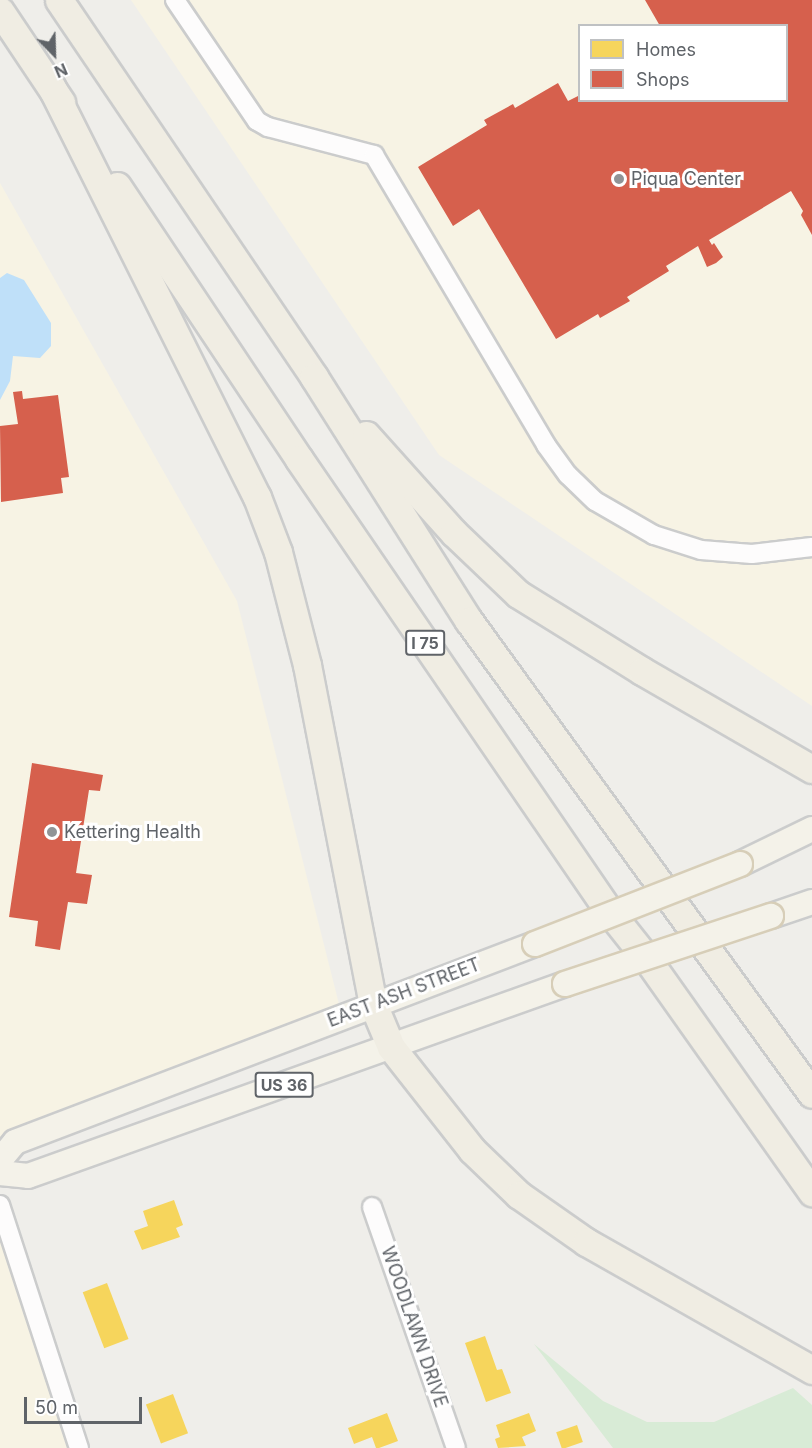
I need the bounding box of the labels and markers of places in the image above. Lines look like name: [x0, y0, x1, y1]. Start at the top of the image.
place label: Piqua Center: [631, 168, 741, 190]
marker: Piqua Center: [612, 172, 626, 186]
place label: Kettering Health: [64, 821, 201, 843]
marker: Kettering Health: [45, 825, 59, 839]

